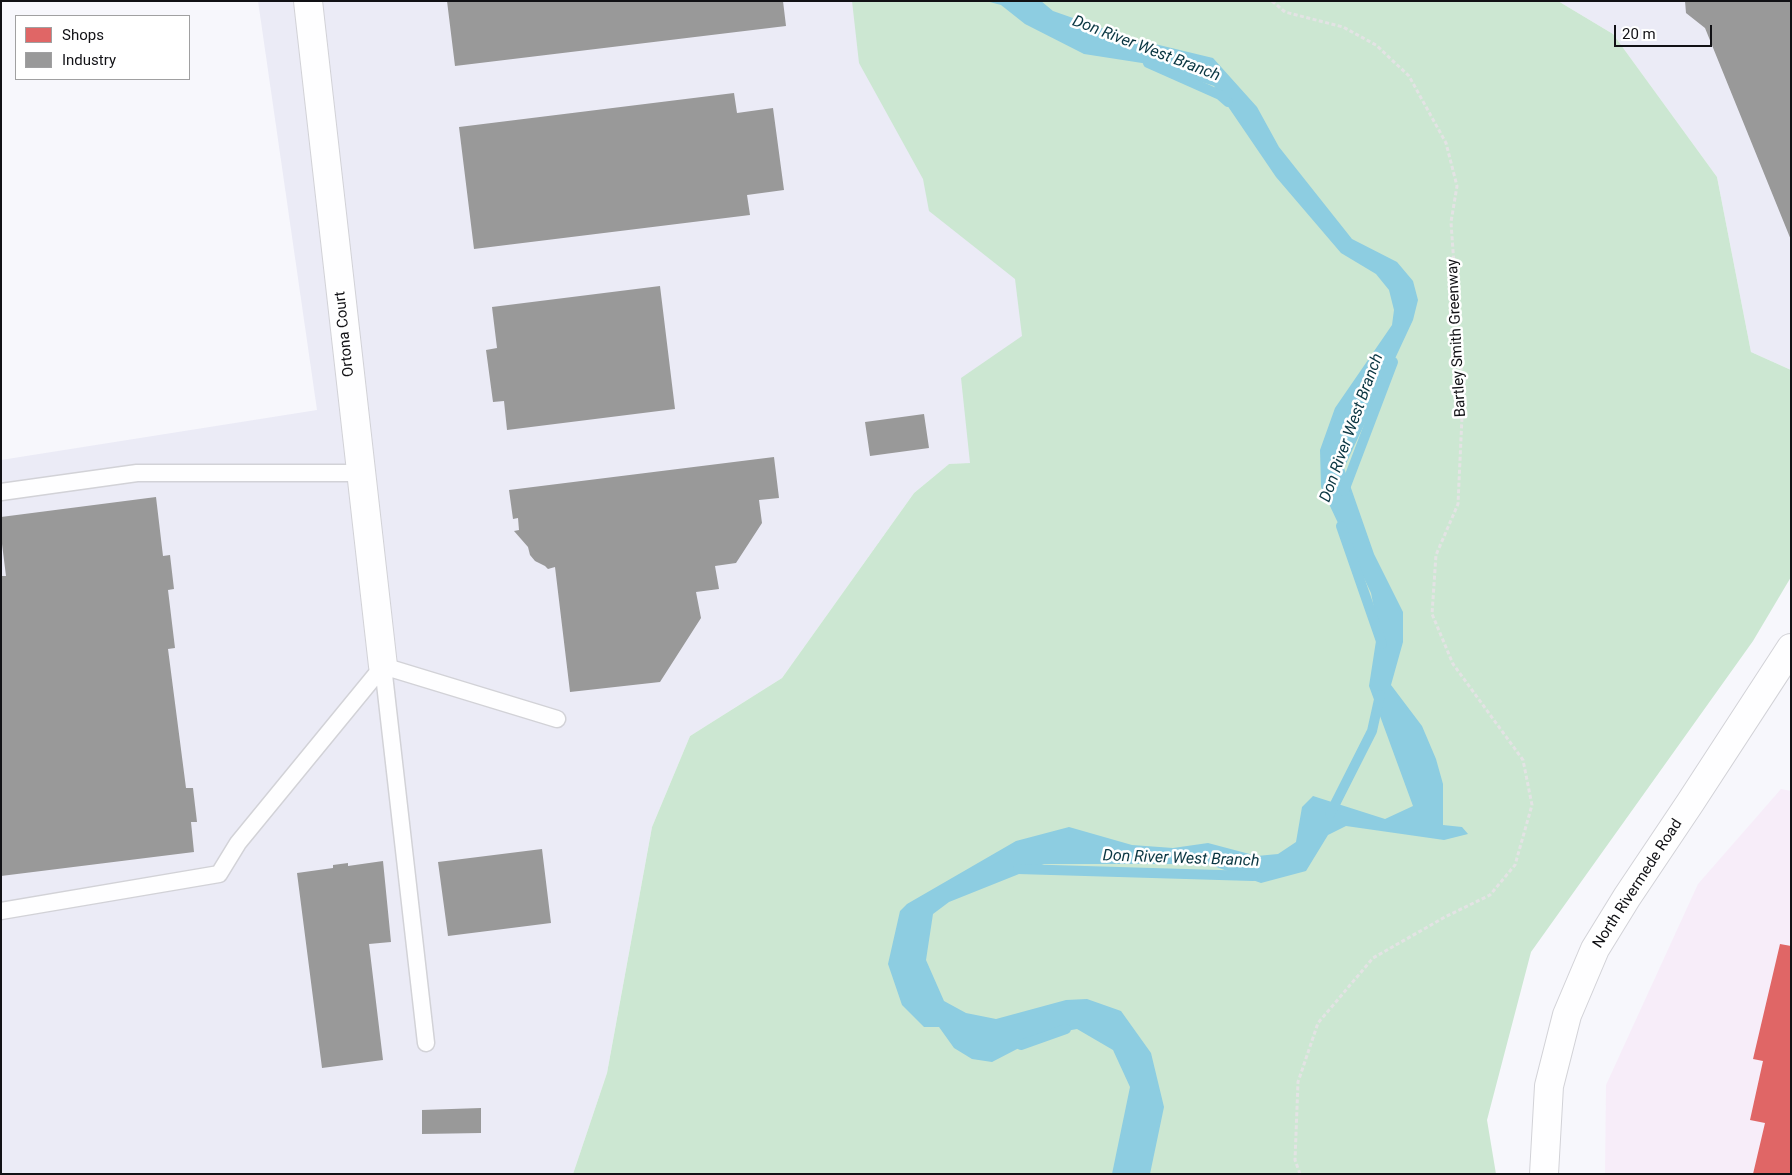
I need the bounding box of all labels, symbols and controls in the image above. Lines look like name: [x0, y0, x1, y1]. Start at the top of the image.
water label: Don River West Branch: [1069, 12, 1223, 86]
legend: [15, 15, 190, 80]
scale bar: [1617, 15, 1714, 47]
text: 20 m: [1622, 25, 1656, 43]
text: Shops: [62, 26, 104, 44]
text: Industry: [62, 51, 116, 69]
street label: Bartley Smith Greenway: [1444, 258, 1470, 418]
street label: Ortona Court: [332, 290, 358, 378]
water label: Don River West Branch: [1316, 351, 1388, 505]
street label: North Rivermede Road: [1590, 816, 1686, 952]
water label: Don River West Branch: [1102, 847, 1260, 871]

